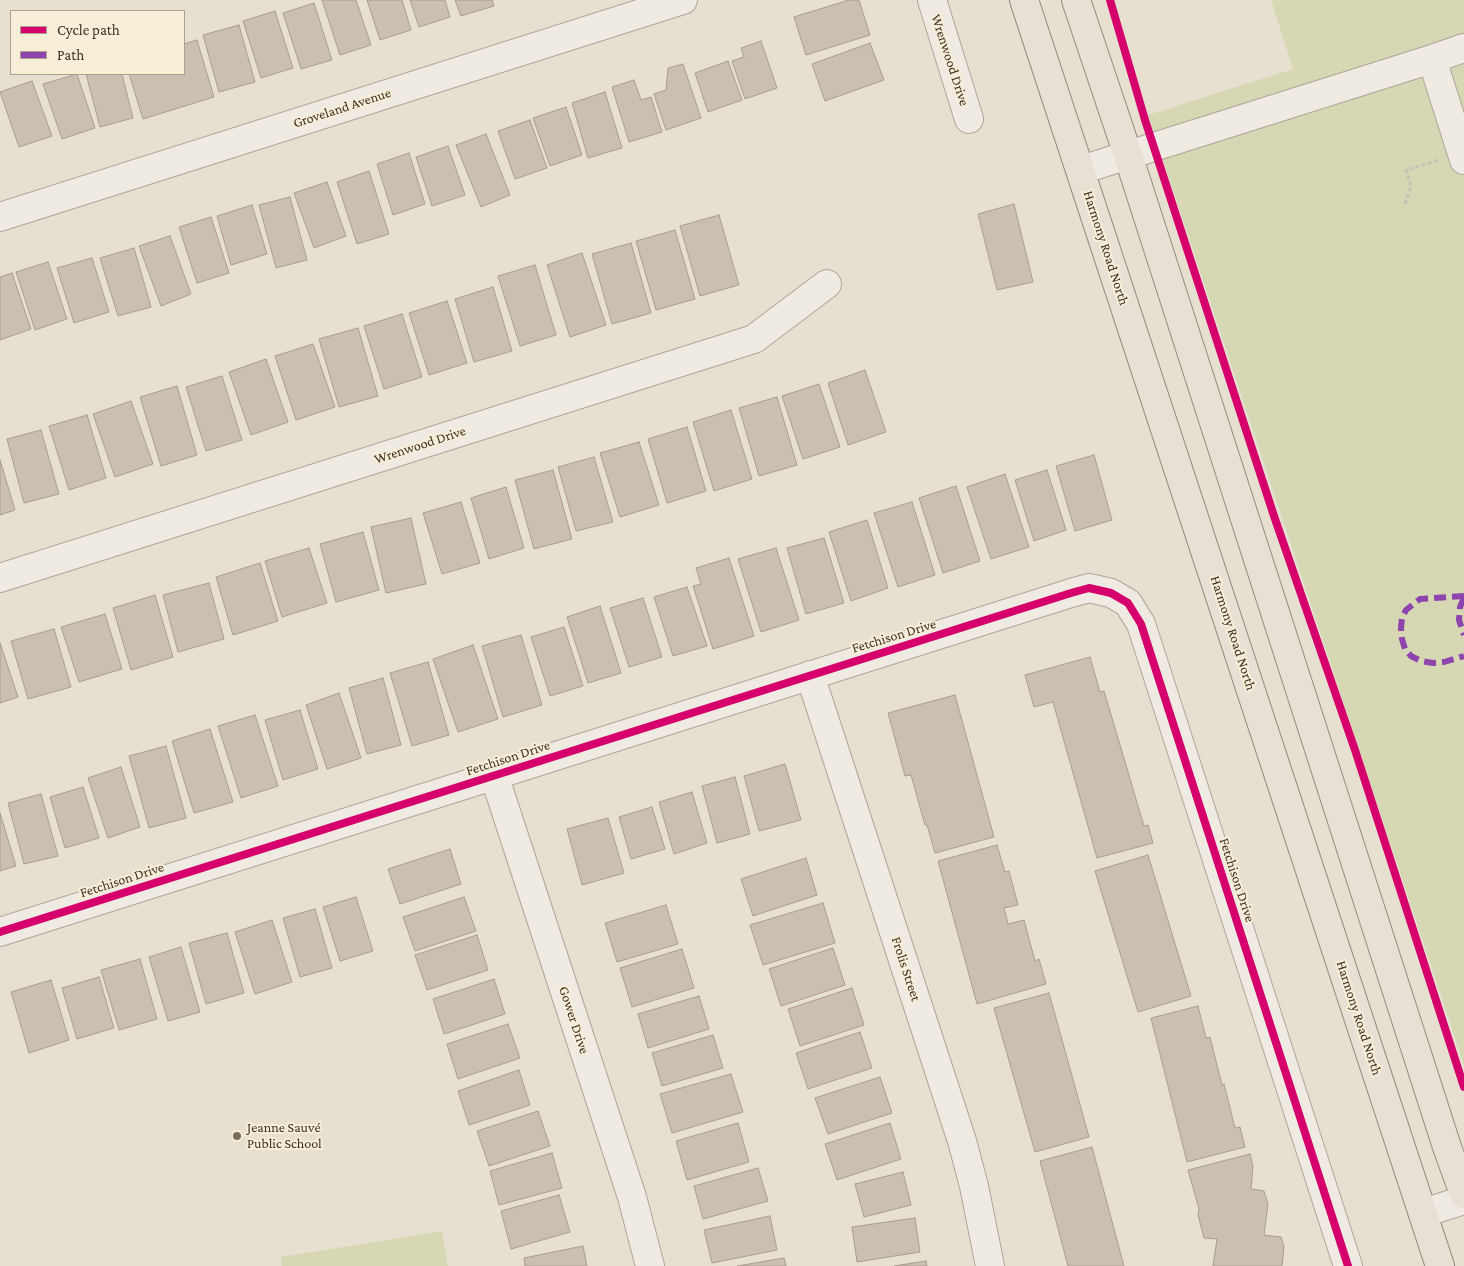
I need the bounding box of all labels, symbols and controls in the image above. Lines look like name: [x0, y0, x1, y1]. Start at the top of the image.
legend: [10, 10, 185, 75]
street label: Wrenwood Drive: [927, 12, 973, 108]
text: Cycle path: [57, 22, 120, 38]
text: Path: [57, 47, 84, 63]
street label: Groveland Avenue: [291, 84, 393, 132]
street label: Harmony Road North: [1080, 189, 1132, 307]
street label: Wrenwood Drive: [372, 422, 468, 468]
street label: Harmony Road North: [1207, 574, 1259, 692]
street label: Fetchison Drive: [850, 615, 938, 657]
street label: Fetchison Drive: [464, 737, 552, 779]
street label: Fetchison Drive: [1216, 836, 1258, 924]
street label: Fetchison Drive: [78, 859, 166, 901]
street label: Frolis Street: [888, 935, 924, 1003]
street label: Harmony Road North: [1333, 959, 1385, 1077]
street label: Gower Drive: [555, 984, 593, 1056]
place label: Jeanne Sauvé Public School: [247, 1120, 322, 1152]
marker: Jeanne Sauvé Public School: [231, 1130, 243, 1142]

